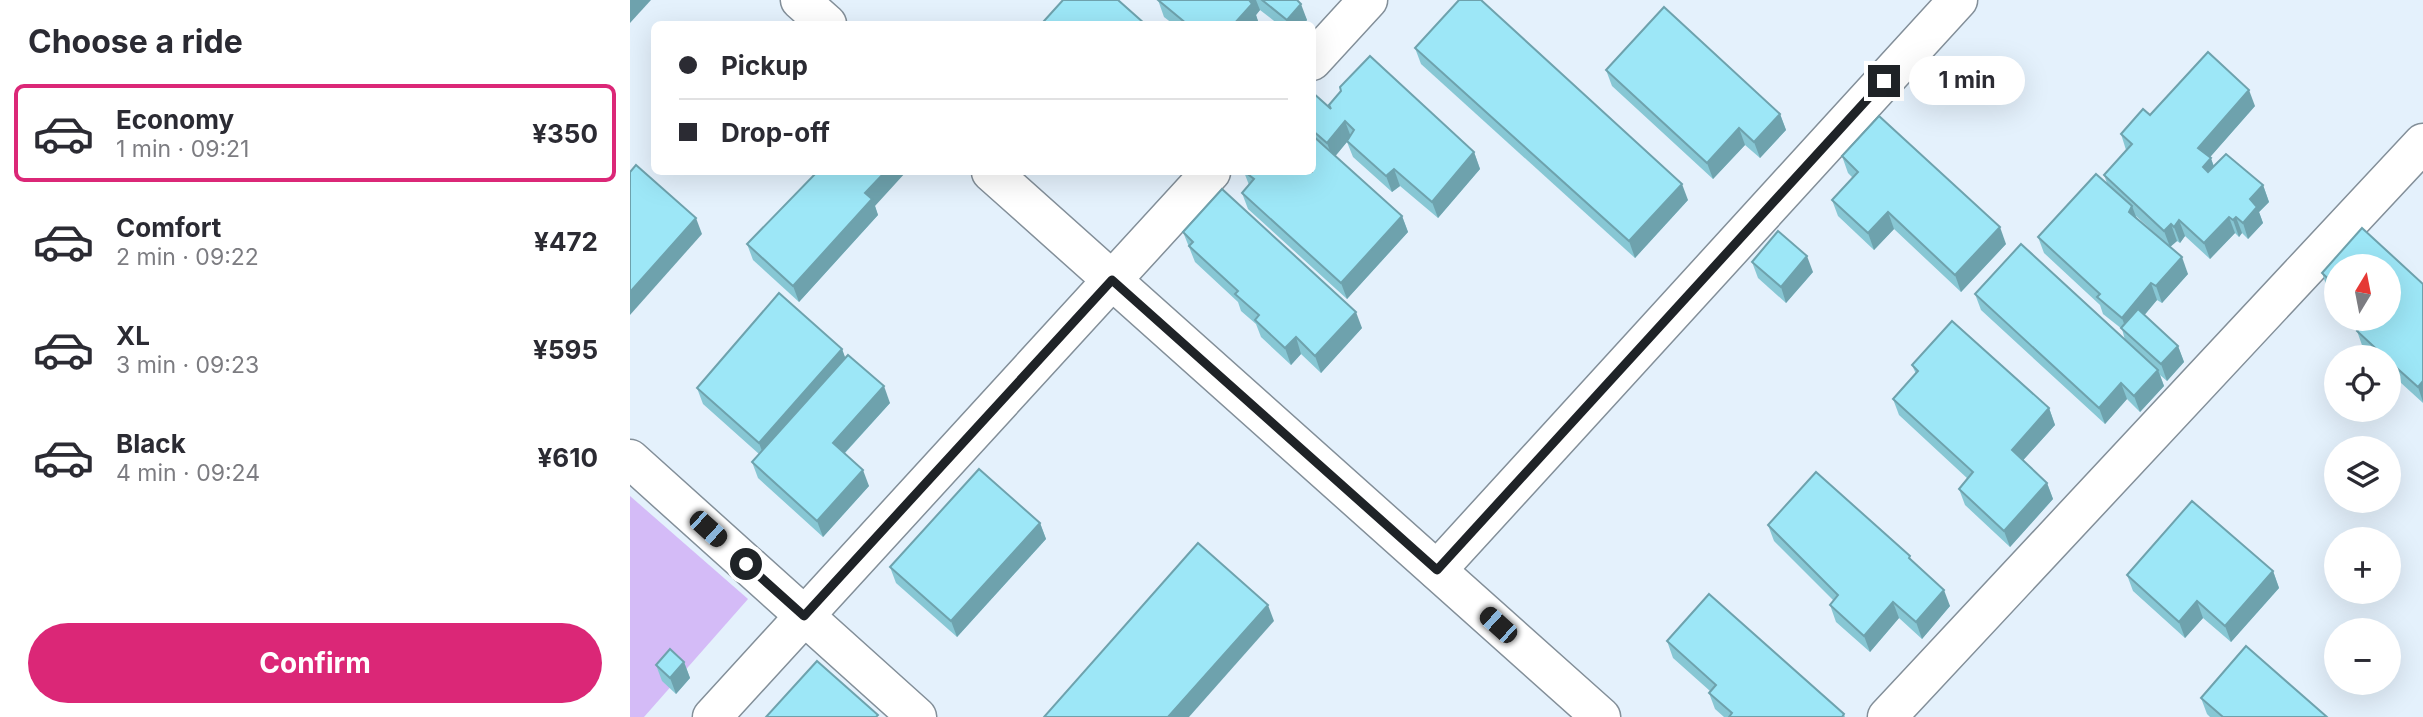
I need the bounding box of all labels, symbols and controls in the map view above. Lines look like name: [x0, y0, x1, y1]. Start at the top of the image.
text: Choose a ride: [28, 22, 243, 61]
text: Pickup: [721, 50, 808, 81]
callout: 1 min: [1908, 56, 2024, 106]
route end: [1868, 65, 1900, 97]
text: 1 min: [1939, 66, 1995, 94]
icon: car: [32, 102, 95, 165]
text: Economy: [116, 104, 234, 135]
text: Drop-off: [721, 117, 830, 148]
text: ¥350: [532, 118, 598, 149]
text: 1 min · 09:21: [116, 135, 249, 163]
icon: car: [32, 210, 95, 273]
text: Comfort: [116, 212, 221, 243]
text: ¥472: [534, 226, 598, 257]
text: 2 min · 09:22: [116, 243, 259, 271]
north arrow: [2324, 254, 2401, 331]
map controls: [2324, 254, 2401, 695]
icon: car: [32, 318, 95, 381]
text: XL: [116, 320, 150, 351]
text: ¥595: [533, 334, 598, 365]
button: locate: [2324, 345, 2401, 422]
text: 3 min · 09:23: [116, 351, 259, 379]
icon: car: [32, 426, 95, 489]
text: Black: [116, 428, 186, 459]
button: layers: [2324, 436, 2401, 513]
text: ¥610: [538, 442, 598, 473]
text: 4 min · 09:24: [116, 459, 260, 487]
car: [686, 507, 731, 551]
button: +: [2324, 527, 2401, 604]
route start: [730, 548, 762, 580]
car: [1476, 603, 1521, 647]
button: −: [2324, 618, 2401, 695]
button: Confirm: [28, 623, 602, 703]

